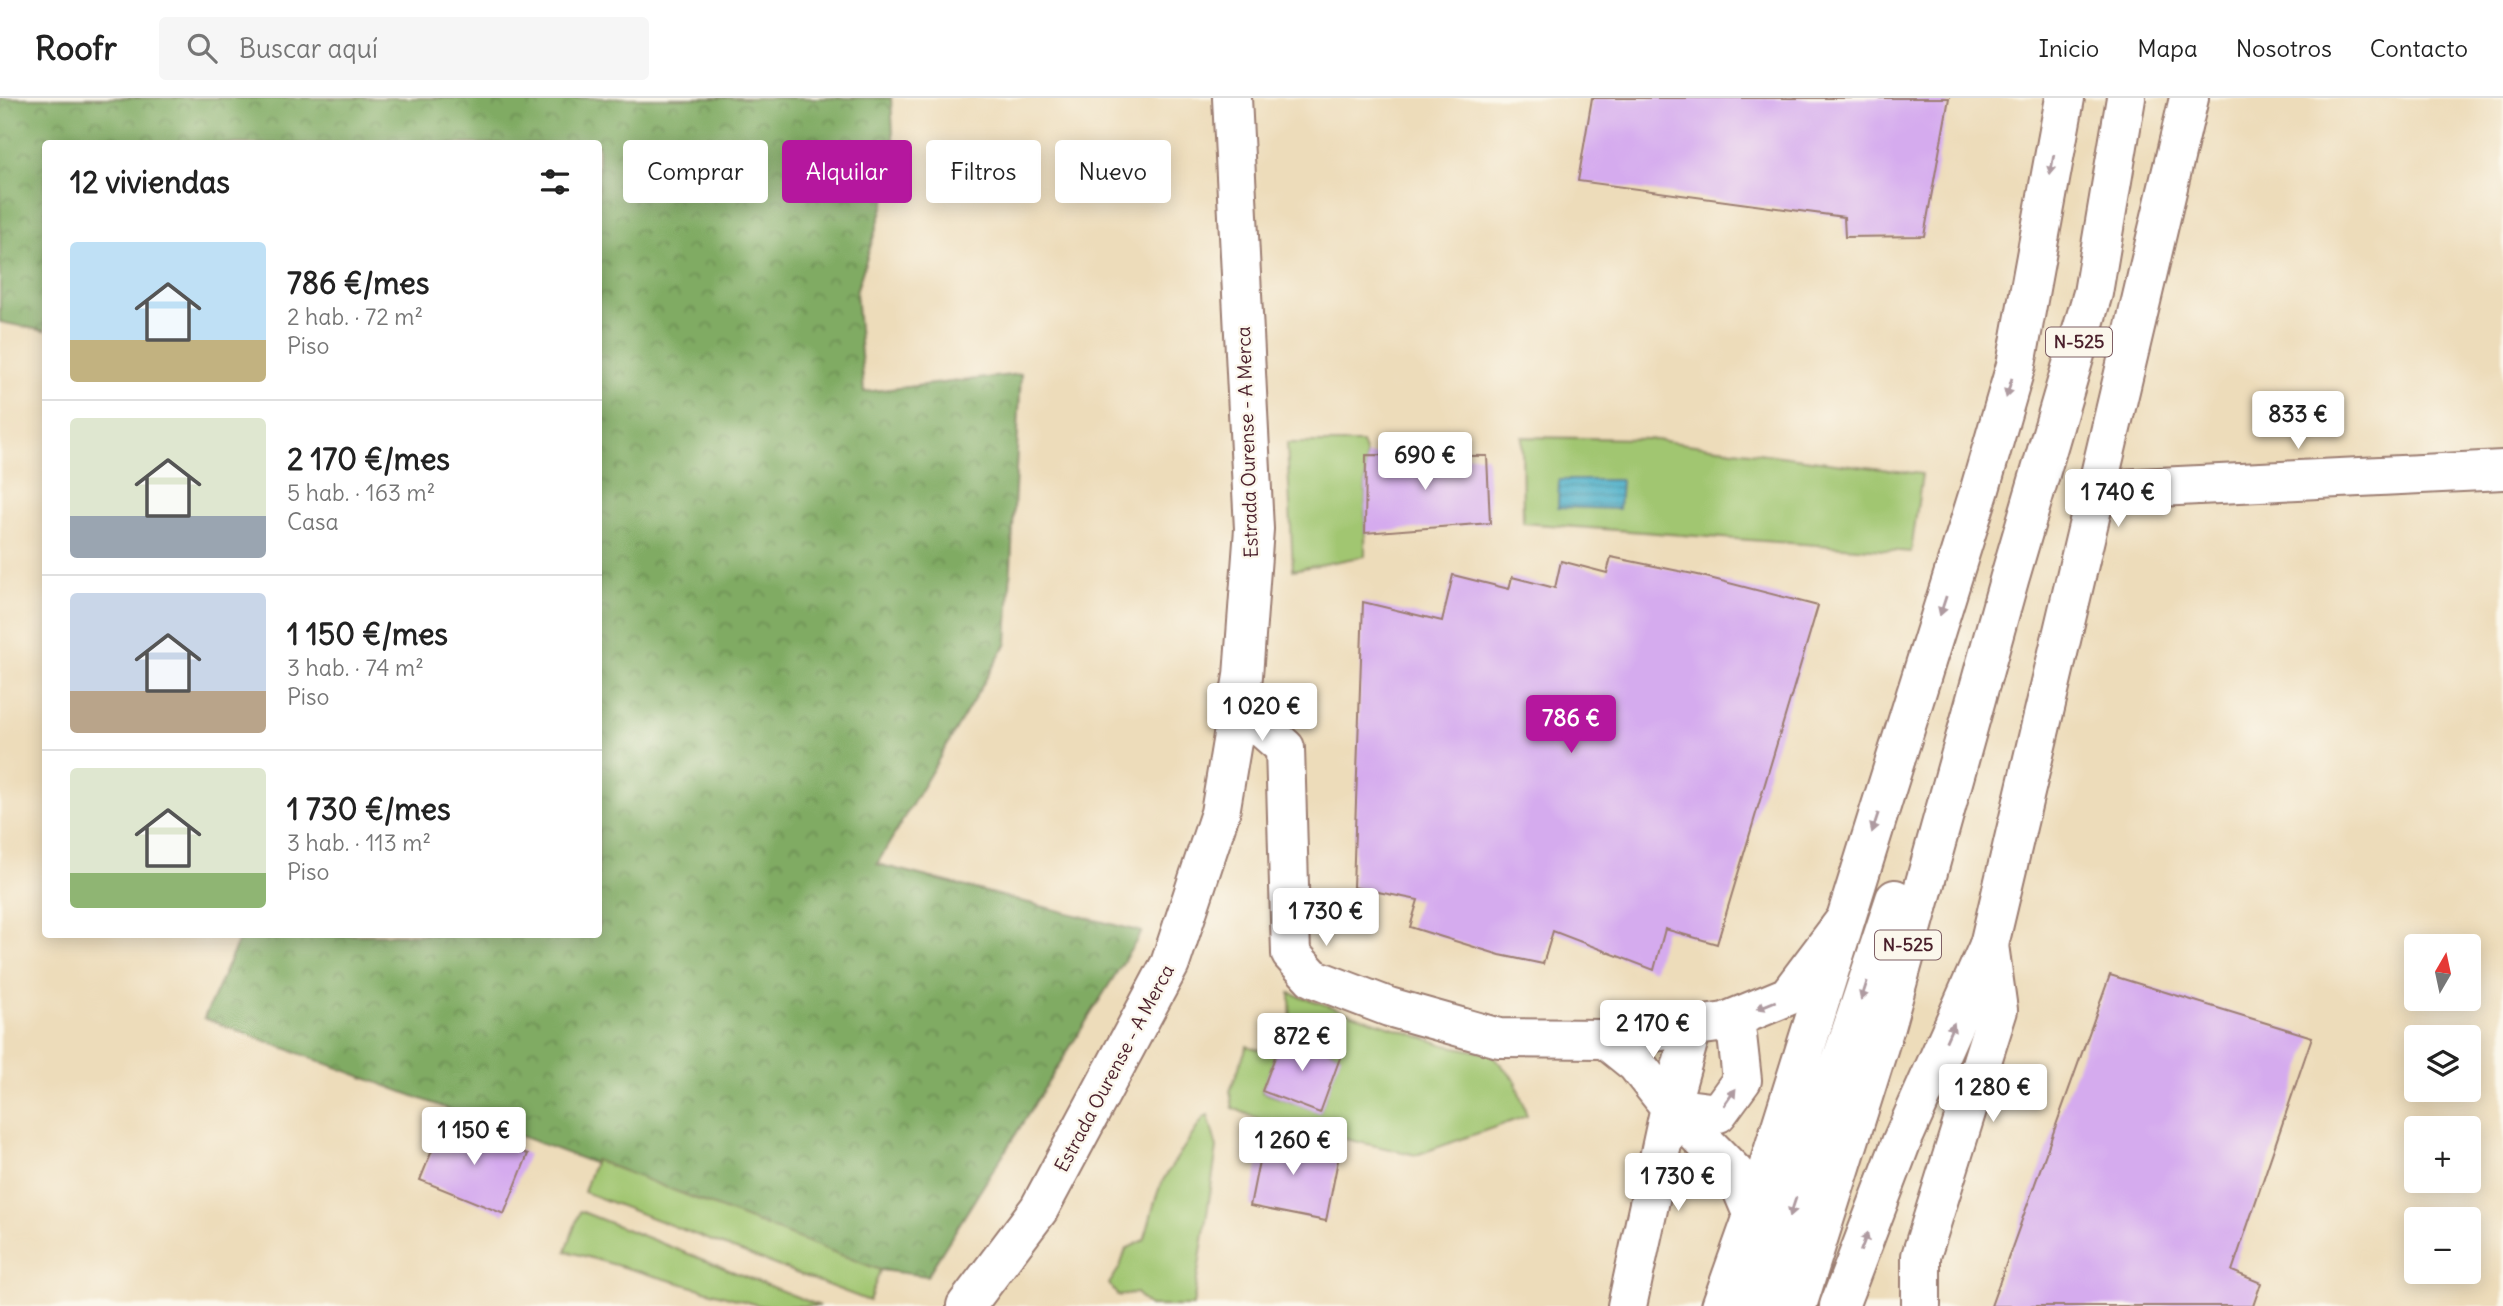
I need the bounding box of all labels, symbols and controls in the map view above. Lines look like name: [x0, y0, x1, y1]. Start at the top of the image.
search box: [159, 17, 649, 80]
text: Roofr: [35, 27, 117, 69]
icon: search: [183, 29, 221, 67]
text: Buscar aquí: [239, 32, 378, 65]
text: Inicio: [2039, 33, 2099, 63]
text: Mapa: [2137, 33, 2198, 63]
text: Nosotros: [2236, 33, 2332, 63]
text: Contacto: [2370, 33, 2468, 63]
chip: Comprar: [623, 140, 768, 203]
chip: Alquilar: [782, 140, 912, 203]
chip: Filtros: [926, 140, 1041, 203]
chip: Nuevo: [1055, 140, 1171, 203]
one-way arrow: [2047, 154, 2058, 176]
text: 12 viviendas: [70, 163, 230, 201]
icon: filters: [536, 163, 574, 201]
text: 786 €/mes: [287, 264, 429, 302]
icon: home: [126, 270, 210, 354]
text: 2 hab. · 72 m²: [287, 302, 423, 331]
street label: Estrada Ourense - A Merca: [1231, 326, 1263, 558]
road number: N-525: [2046, 328, 2112, 356]
text: Piso: [287, 331, 329, 360]
one-way arrow: [2003, 378, 2014, 400]
pin: 833 €: [2249, 392, 2347, 451]
text: 833 €: [2268, 399, 2328, 428]
pin: 690 €: [1376, 432, 1474, 492]
text: 2 170 €/mes: [287, 440, 450, 478]
text: 690 €: [1394, 440, 1456, 469]
icon: home: [126, 446, 210, 530]
pin: 1 740 €: [2053, 470, 2183, 529]
text: 1 740 €: [2081, 477, 2155, 506]
text: 5 hab. · 163 m²: [287, 478, 435, 507]
text: Casa: [287, 507, 339, 536]
one-way arrow: [1938, 596, 1948, 617]
text: 1 150 €/mes: [287, 615, 448, 653]
icon: home: [126, 621, 210, 705]
text: 3 hab. · 74 m²: [287, 653, 424, 682]
text: Piso: [287, 682, 329, 711]
pin: 1 020 €: [1197, 684, 1327, 743]
text: 1 020 €: [1223, 691, 1301, 720]
pin: 786 €: [1522, 696, 1620, 755]
text: 786 €: [1542, 703, 1600, 732]
text: 1 730 €/mes: [287, 790, 451, 828]
icon: home: [126, 796, 210, 880]
one-way arrow: [1869, 813, 1880, 834]
text: 3 hab. · 113 m²: [287, 828, 431, 857]
text: Piso: [287, 857, 329, 886]
pin: 1 730 €: [1261, 888, 1391, 948]
text: 1 730 €: [1289, 896, 1363, 925]
road number: N-525: [1875, 930, 1941, 960]
north arrow: [2404, 934, 2482, 1012]
map controls: [2404, 934, 2481, 1284]
street label: Estrada Ourense - A Merca: [1049, 960, 1179, 1176]
one-way arrow: [1859, 981, 1869, 1002]
pin: 2 170 €: [1588, 1000, 1718, 1060]
one-way arrow: [1756, 1000, 1777, 1011]
text: 2 170 €: [1616, 1008, 1690, 1037]
pin: 872 €: [1253, 1014, 1351, 1073]
text: 872 €: [1273, 1021, 1331, 1050]
one-way arrow: [1944, 1022, 1956, 1042]
button: layers: [2404, 1025, 2481, 1102]
pin: 1 280 €: [1928, 1065, 2058, 1124]
text: 1 280 €: [1955, 1072, 2031, 1101]
one-way arrow: [1723, 1088, 1737, 1106]
pin: 1 150 €: [409, 1108, 539, 1167]
text: 1 150 €: [438, 1115, 510, 1144]
button: +: [2404, 1116, 2481, 1193]
pin: 1 260 €: [1228, 1118, 1358, 1177]
text: 1 260 €: [1255, 1125, 1331, 1154]
pin: 1 730 €: [1613, 1154, 1743, 1213]
text: 1 730 €: [1641, 1161, 1715, 1190]
one-way arrow: [1787, 1197, 1798, 1218]
button: −: [2404, 1207, 2481, 1284]
one-way arrow: [1858, 1232, 1869, 1253]

